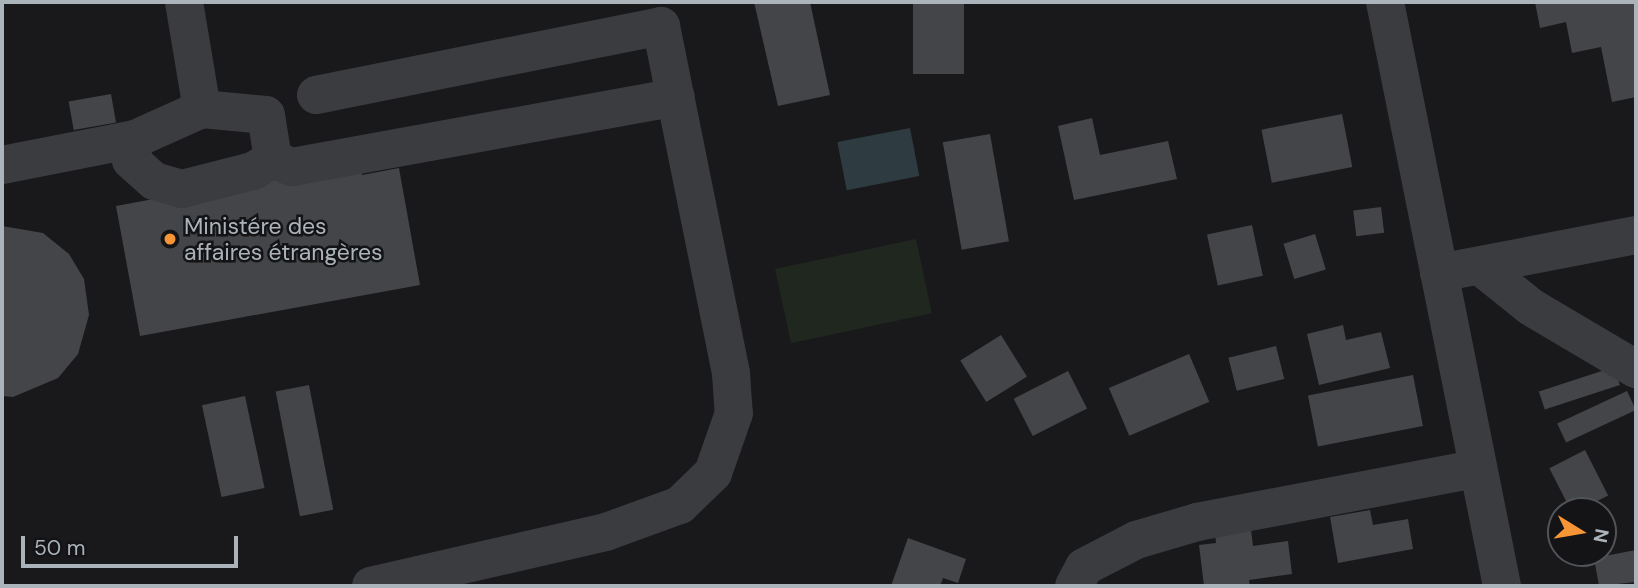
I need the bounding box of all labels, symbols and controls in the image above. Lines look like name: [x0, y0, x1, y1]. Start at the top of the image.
place label: Ministére des affaires étrangères: [184, 212, 383, 266]
marker: Ministére des affaires étrangères: [162, 231, 178, 247]
north arrow: [1547, 497, 1617, 567]
scale bar: [24, 522, 242, 566]
text: N: [1588, 527, 1615, 545]
text: 50 m: [34, 534, 85, 562]

